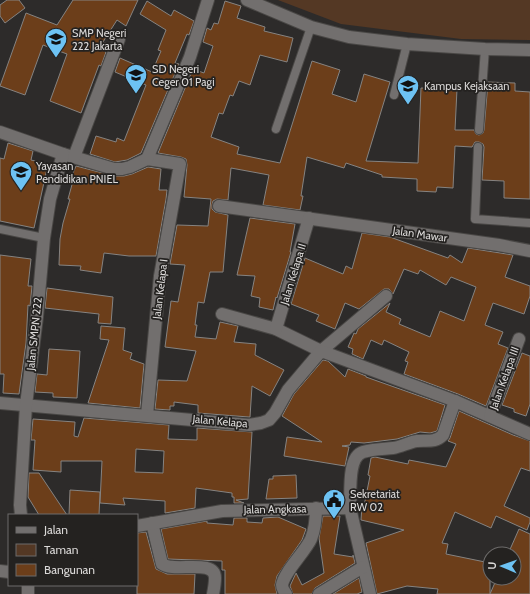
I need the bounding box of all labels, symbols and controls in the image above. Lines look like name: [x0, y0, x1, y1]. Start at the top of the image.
school or university icon: SMP Negeri 222 Jakarta: [43, 26, 69, 59]
place label: SMP Negeri 222 Jakarta: [72, 26, 126, 53]
school or university icon: SD Negeri Ceger 01 Pagi: [123, 62, 149, 95]
place label: SD Negeri Ceger 01 Pagi: [152, 62, 215, 89]
school or university icon: Kampus Kejaksaan: [395, 73, 421, 106]
place label: Kampus Kejaksaan: [424, 79, 509, 93]
school or university icon: Yayasan Pendidikan PNIEL: [8, 159, 34, 192]
place label: Yayasan Pendidikan PNIEL: [35, 159, 119, 186]
street label: Jalan Mawar: [391, 223, 449, 245]
street label: Jalan Kelapa II: [277, 242, 309, 307]
street label: Jalan Kelapa I: [149, 258, 171, 321]
street label: Jalan SMPN 222: [23, 296, 45, 372]
street label: Jalan Kelapa III: [486, 345, 522, 412]
street label: Jalan Kelapa: [191, 412, 249, 430]
public building icon: Sekretariat RW 02: [321, 487, 347, 520]
place label: Sekretariat RW 02: [350, 487, 400, 514]
street label: Jalan Angkasa: [242, 501, 307, 517]
legend: [8, 514, 138, 586]
text: Jalan: [43, 522, 68, 537]
text: Taman: [44, 542, 79, 557]
north arrow: [482, 546, 522, 586]
text: U: [485, 561, 499, 570]
text: Bangunan: [44, 562, 95, 577]

